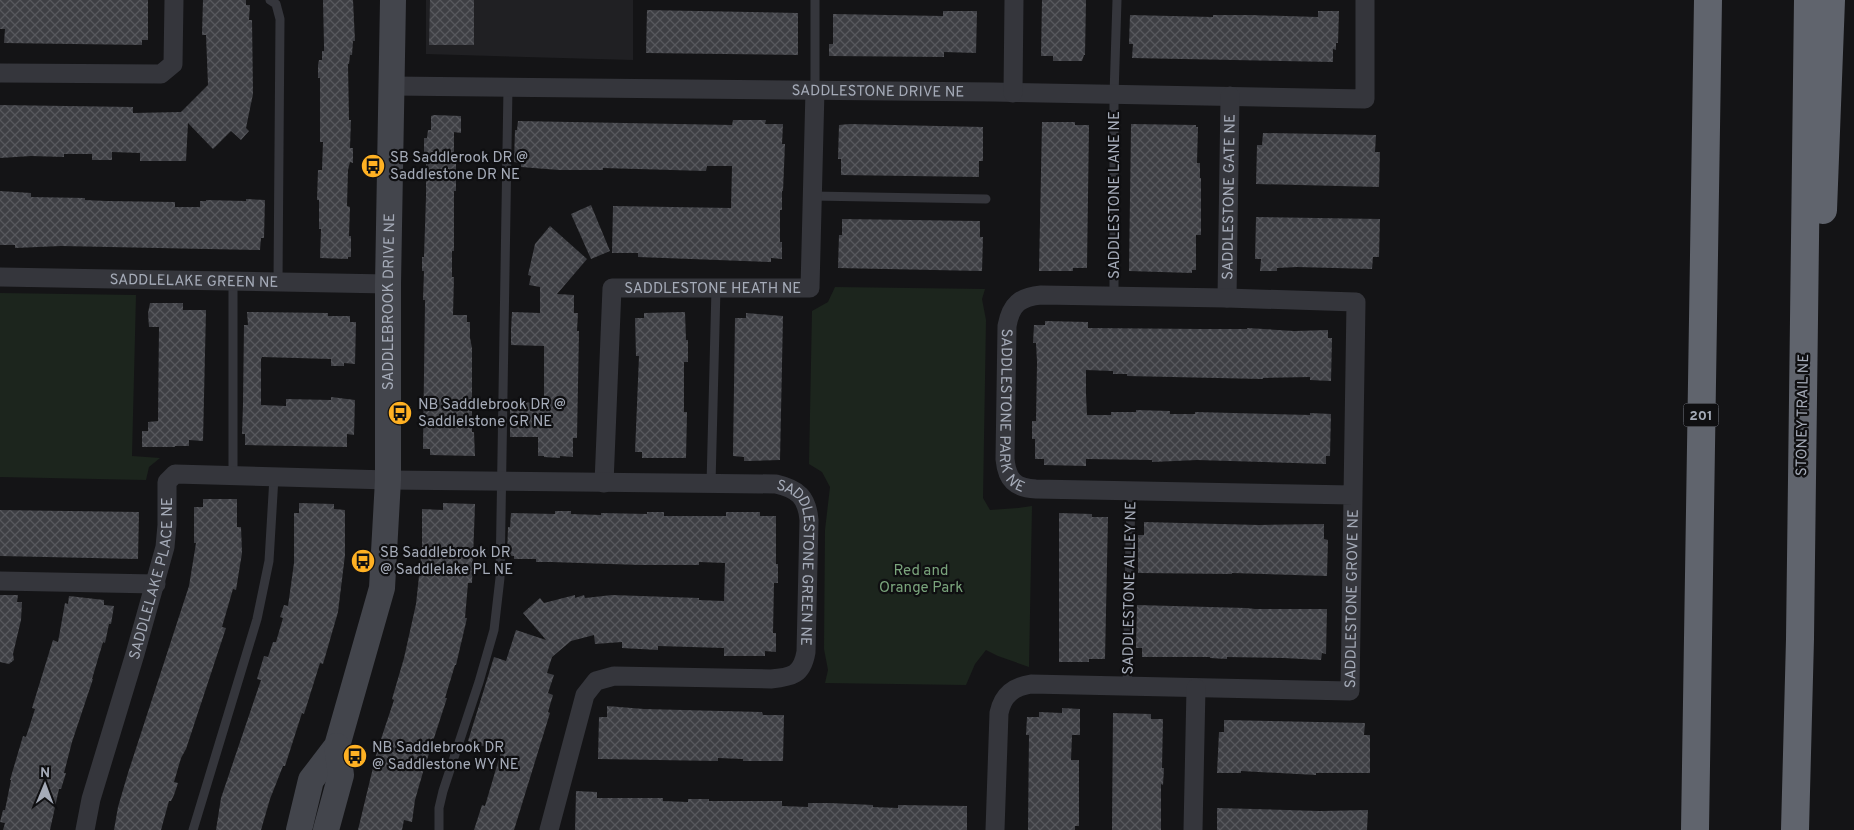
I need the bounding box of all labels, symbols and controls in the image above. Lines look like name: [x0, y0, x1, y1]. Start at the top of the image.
street label: SADDLESTONE DRIVE NE: [792, 82, 964, 103]
street label: SADDLESTONE LANE NE: [1106, 111, 1125, 279]
street label: SADDLESTONE GATE NE: [1219, 114, 1241, 280]
place label: SB Saddlerook DR @ Saddlestone DR NE: [390, 149, 528, 185]
bus stop icon: SB Saddlerook DR @ Saddlestone DR NE: [360, 153, 386, 179]
street label: SADDLEBROOK DRIVE NE: [380, 213, 400, 390]
street label: SADDLELAKE GREEN NE: [109, 271, 279, 293]
street label: SADDLESTONE HEATH NE: [624, 280, 801, 299]
street label: SADDLESTONE PARK NE: [994, 328, 1027, 498]
street label: STONEY TRAIL NE: [1793, 354, 1814, 476]
place label: NB Saddlebrook DR @ Saddlelstone GR NE: [418, 396, 566, 432]
bus stop icon: NB Saddlebrook DR @ Saddlelstone GR NE: [387, 400, 413, 426]
road number: 201: [1684, 404, 1718, 426]
street label: SADDLESTONE GREEN NE: [774, 476, 817, 646]
street label: SADDLELAKE PLACE NE: [126, 497, 178, 662]
street label: SADDLESTONE ALLEY NE: [1119, 501, 1142, 675]
street label: SADDLESTONE GROVE NE: [1342, 509, 1364, 688]
place label: SB Saddlebrook DR @ Saddlelake PL NE: [380, 544, 513, 580]
bus stop icon: SB Saddlebrook DR @ Saddlelake PL NE: [350, 548, 376, 574]
park label: Red and Orange Park: [879, 562, 963, 598]
place label: NB Saddlebrook DR @ Saddlestone WY NE: [372, 739, 519, 775]
bus stop icon: NB Saddlebrook DR @ Saddlestone WY NE: [342, 743, 368, 769]
north arrow: [20, 760, 70, 810]
text: N: [40, 765, 50, 782]

